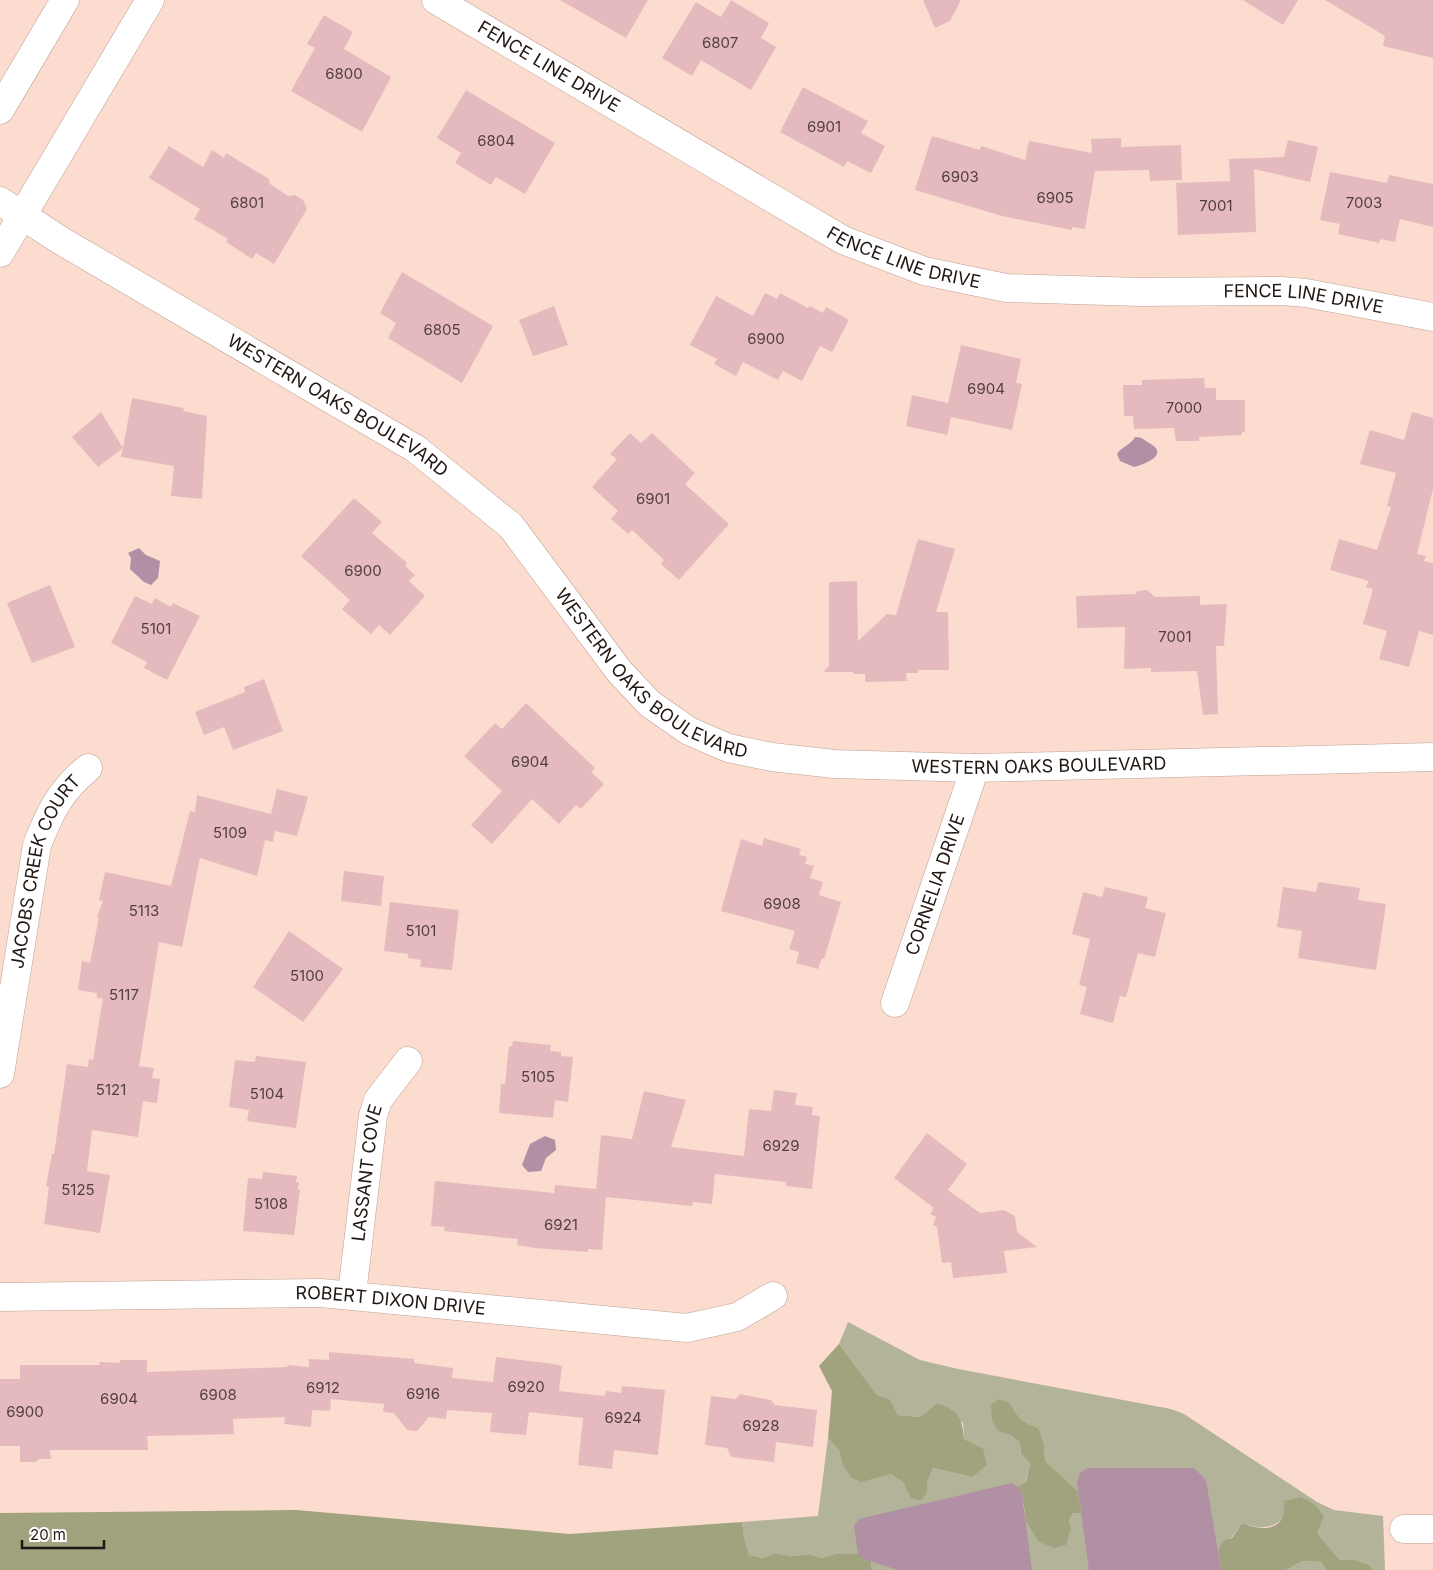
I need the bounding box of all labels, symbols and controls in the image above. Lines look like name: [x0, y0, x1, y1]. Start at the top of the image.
street label: FENCE LINE DRIVE: [474, 16, 624, 116]
house number: 6807: [702, 33, 738, 52]
house number: 6800: [325, 64, 363, 83]
house number: 6901: [807, 117, 841, 136]
house number: 6804: [477, 131, 515, 150]
house number: 6903: [941, 167, 979, 186]
house number: 6905: [1036, 188, 1074, 207]
house number: 6801: [230, 193, 264, 212]
house number: 7003: [1346, 193, 1382, 212]
house number: 7001: [1199, 196, 1233, 215]
street label: FENCE LINE DRIVE: [823, 222, 982, 292]
street label: FENCE LINE DRIVE: [1223, 280, 1385, 317]
house number: 6805: [423, 320, 461, 339]
house number: 6900: [747, 329, 785, 348]
street label: WESTERN OAKS BOULEVARD: [224, 330, 453, 481]
house number: 6904: [967, 379, 1005, 398]
house number: 7000: [1166, 398, 1202, 417]
house number: 6901: [636, 489, 670, 508]
house number: 6900: [344, 561, 382, 580]
street label: WESTERN OAKS BOULEVARD: [551, 584, 750, 762]
house number: 5101: [141, 619, 171, 638]
house number: 7001: [1158, 627, 1192, 646]
house number: 6904: [511, 752, 549, 771]
street label: WESTERN OAKS BOULEVARD: [911, 752, 1167, 778]
street label: JACOBS CREEK COURT: [6, 770, 84, 970]
street label: CORNELIA DRIVE: [901, 811, 969, 958]
house number: 5109: [213, 823, 247, 842]
house number: 6908: [763, 894, 801, 913]
house number: 5113: [129, 901, 159, 920]
house number: 5101: [406, 921, 436, 940]
house number: 5100: [290, 966, 324, 985]
house number: 5117: [109, 985, 139, 1004]
house number: 5105: [521, 1067, 555, 1086]
house number: 5121: [96, 1080, 126, 1099]
house number: 5104: [250, 1084, 284, 1103]
street label: LASSANT COVE: [347, 1101, 386, 1243]
house number: 6929: [762, 1136, 800, 1155]
house number: 5125: [61, 1180, 95, 1199]
house number: 5108: [254, 1194, 288, 1213]
house number: 6921: [544, 1215, 578, 1234]
street label: ROBERT DIXON DRIVE: [295, 1282, 487, 1319]
house number: 6920: [507, 1377, 545, 1396]
house number: 6912: [306, 1378, 340, 1397]
house number: 6916: [406, 1384, 440, 1403]
house number: 6908: [199, 1385, 237, 1404]
house number: 6904: [100, 1389, 138, 1408]
house number: 6900: [6, 1402, 44, 1421]
house number: 6924: [604, 1408, 642, 1427]
house number: 6928: [742, 1416, 780, 1435]
scale bar: [22, 1518, 105, 1550]
text: 20 m: [30, 1525, 66, 1544]

